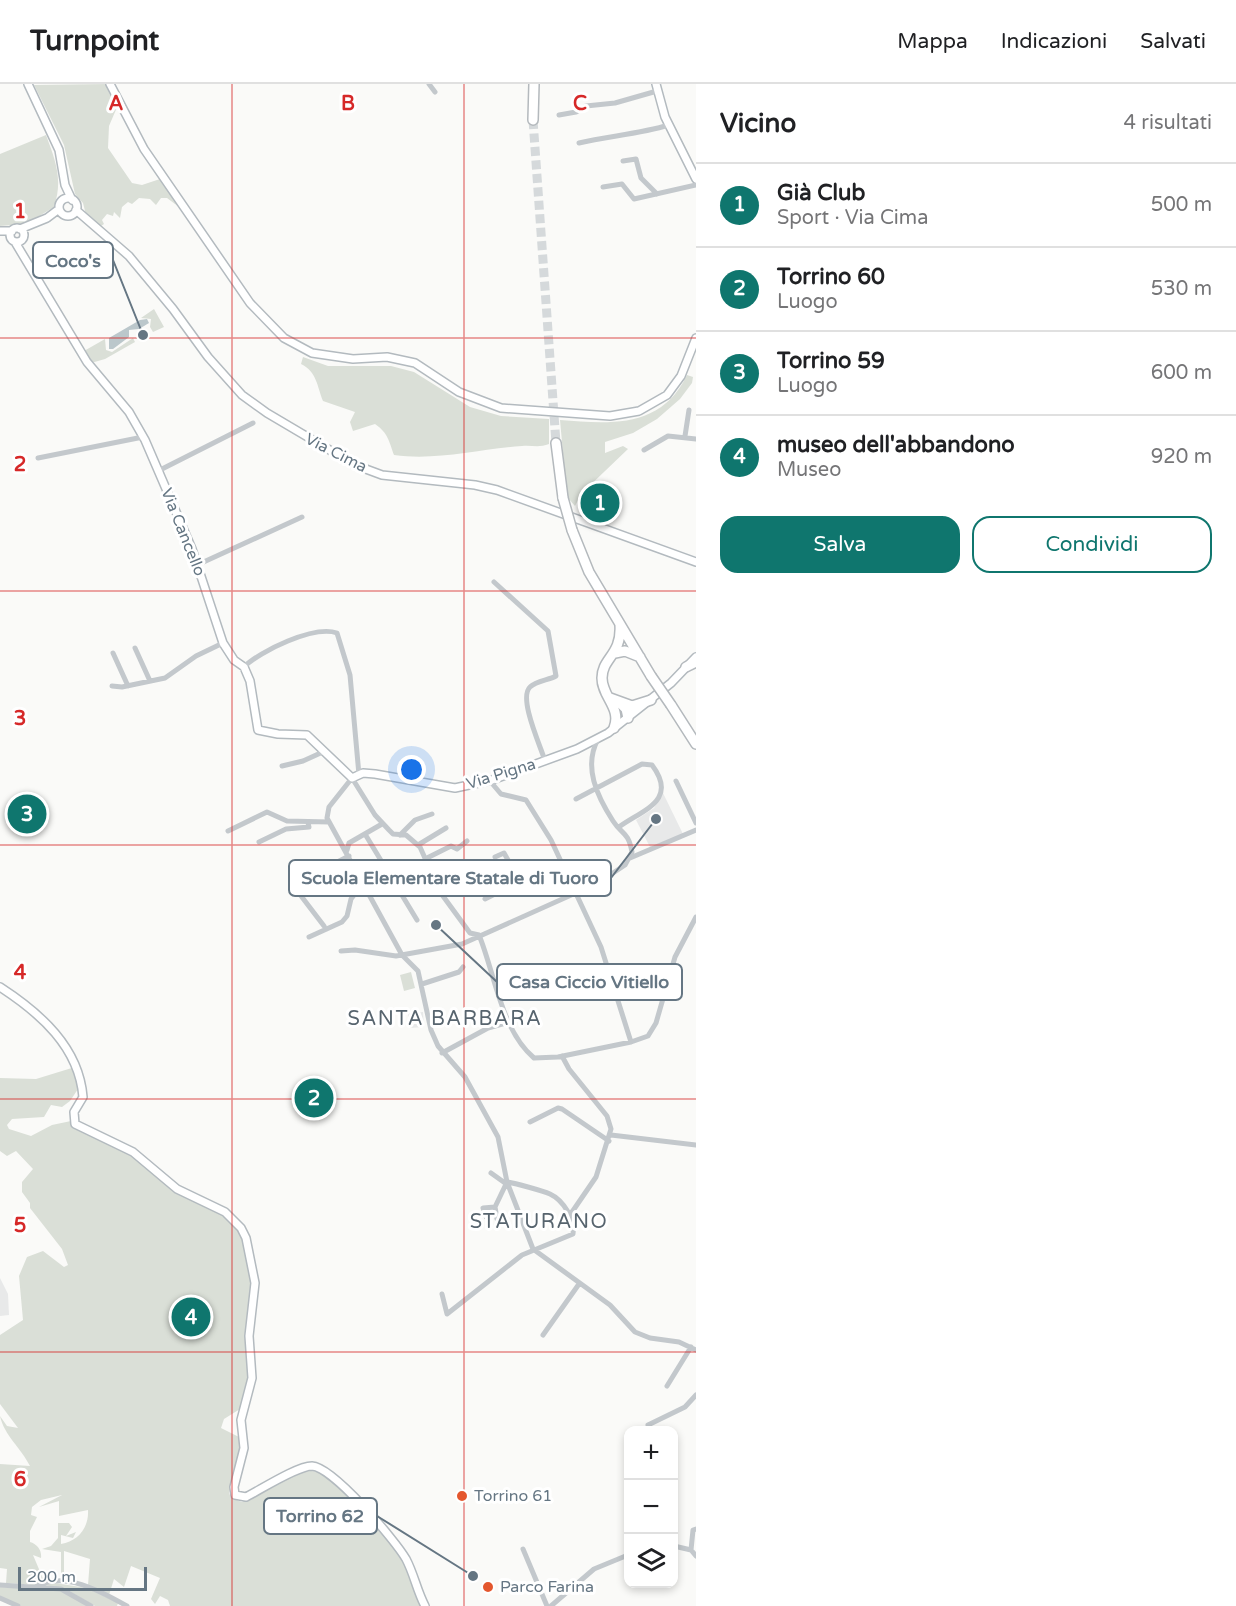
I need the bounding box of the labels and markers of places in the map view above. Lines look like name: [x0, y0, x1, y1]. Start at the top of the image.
callout: Coco's: [33, 242, 113, 278]
pin: 1: [580, 480, 620, 526]
pin: 3: [8, 792, 46, 836]
callout: Scuola Elementare Statale di Tuoro: [289, 860, 611, 896]
callout: Casa Ciccio Vitiello: [497, 964, 682, 1000]
pin: 2: [294, 1076, 334, 1120]
pin: 4: [172, 1294, 210, 1340]
place label: Torrino 61: [474, 1486, 552, 1506]
marker: Torrino 61: [455, 1489, 469, 1503]
callout: Torrino 62: [264, 1498, 377, 1534]
place label: Parco Farina: [500, 1577, 594, 1597]
marker: Parco Farina: [481, 1580, 495, 1594]

